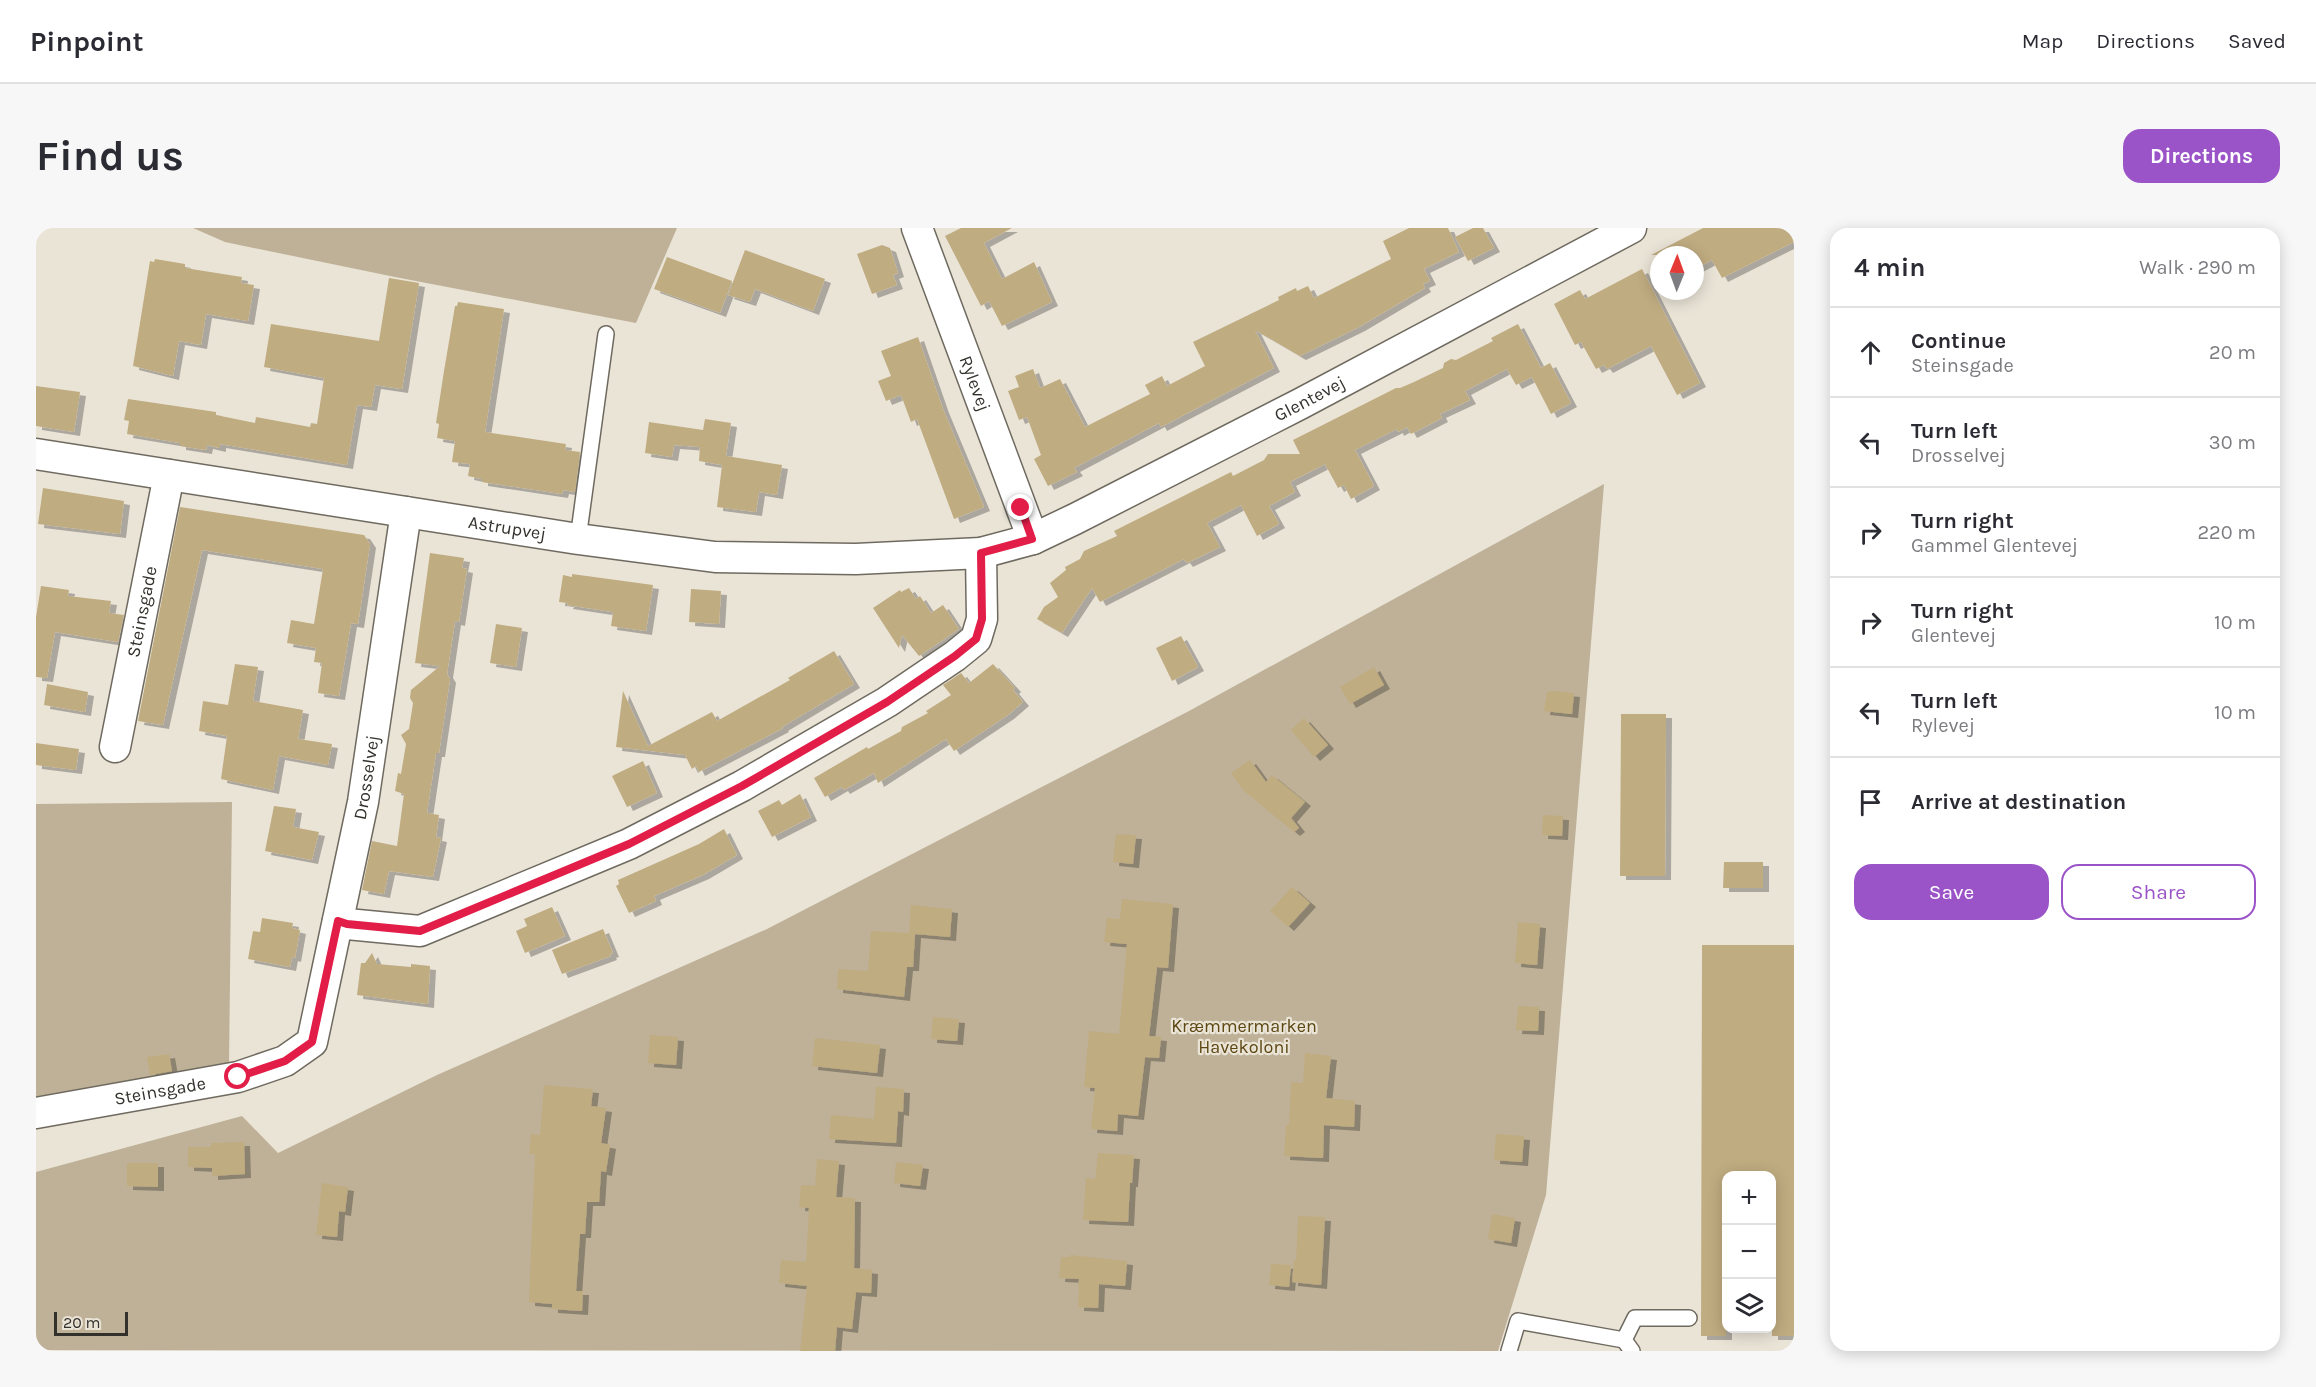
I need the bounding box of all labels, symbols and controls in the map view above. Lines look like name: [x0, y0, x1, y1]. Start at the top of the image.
text: Pinpoint: [30, 25, 143, 58]
text: Map: [2022, 29, 2063, 53]
text: Directions: [2096, 29, 2195, 53]
text: Saved: [2228, 29, 2286, 53]
button: Directions: [2123, 129, 2280, 183]
text: Find us: [36, 131, 184, 181]
north arrow: [1650, 246, 1704, 300]
text: 4 min: [1854, 252, 1925, 283]
text: Walk · 290 m: [2139, 256, 2256, 279]
text: Continue: [1911, 328, 2006, 354]
icon: ahead: [1854, 336, 1887, 369]
text: 20 m: [2209, 341, 2256, 364]
street label: Rylevej: [955, 353, 995, 414]
text: Steinsgade: [1911, 354, 2014, 377]
street label: Glentevej: [1271, 371, 1349, 426]
text: Turn left: [1911, 418, 1998, 444]
icon: left: [1854, 426, 1887, 459]
text: 30 m: [2209, 431, 2256, 454]
text: Drosselvej: [1911, 444, 2006, 467]
route end: [1007, 494, 1033, 520]
text: Turn right: [1911, 508, 2014, 534]
street label: Astrupvej: [467, 511, 548, 545]
icon: right: [1854, 516, 1887, 549]
text: 220 m: [2197, 521, 2256, 544]
text: Gammel Glentevej: [1911, 534, 2078, 557]
street label: Steinsgade: [122, 564, 162, 659]
text: Turn right: [1911, 598, 2014, 624]
icon: right: [1854, 606, 1887, 639]
text: 10 m: [2214, 611, 2256, 634]
text: Glentevej: [1911, 624, 1996, 647]
text: Turn left: [1911, 688, 1998, 714]
icon: left: [1854, 696, 1887, 729]
text: 10 m: [2214, 701, 2256, 724]
text: Rylevej: [1911, 714, 1975, 737]
street label: Drosselvej: [349, 734, 384, 822]
icon: arrive: [1854, 786, 1887, 819]
text: Arrive at destination: [1911, 789, 2126, 815]
button: Save: [1854, 864, 2049, 920]
button: Share: [2061, 864, 2256, 920]
park label: Kræmmermarken Havekoloni: [1171, 1015, 1317, 1058]
route start: [224, 1063, 250, 1089]
street label: Steinsgade: [113, 1072, 208, 1110]
map controls: [1722, 1171, 1776, 1333]
button: +: [1722, 1171, 1776, 1225]
button: −: [1722, 1225, 1776, 1279]
button: layers: [1722, 1279, 1776, 1333]
scale bar: [54, 1309, 128, 1336]
text: 20 m: [63, 1313, 101, 1332]

